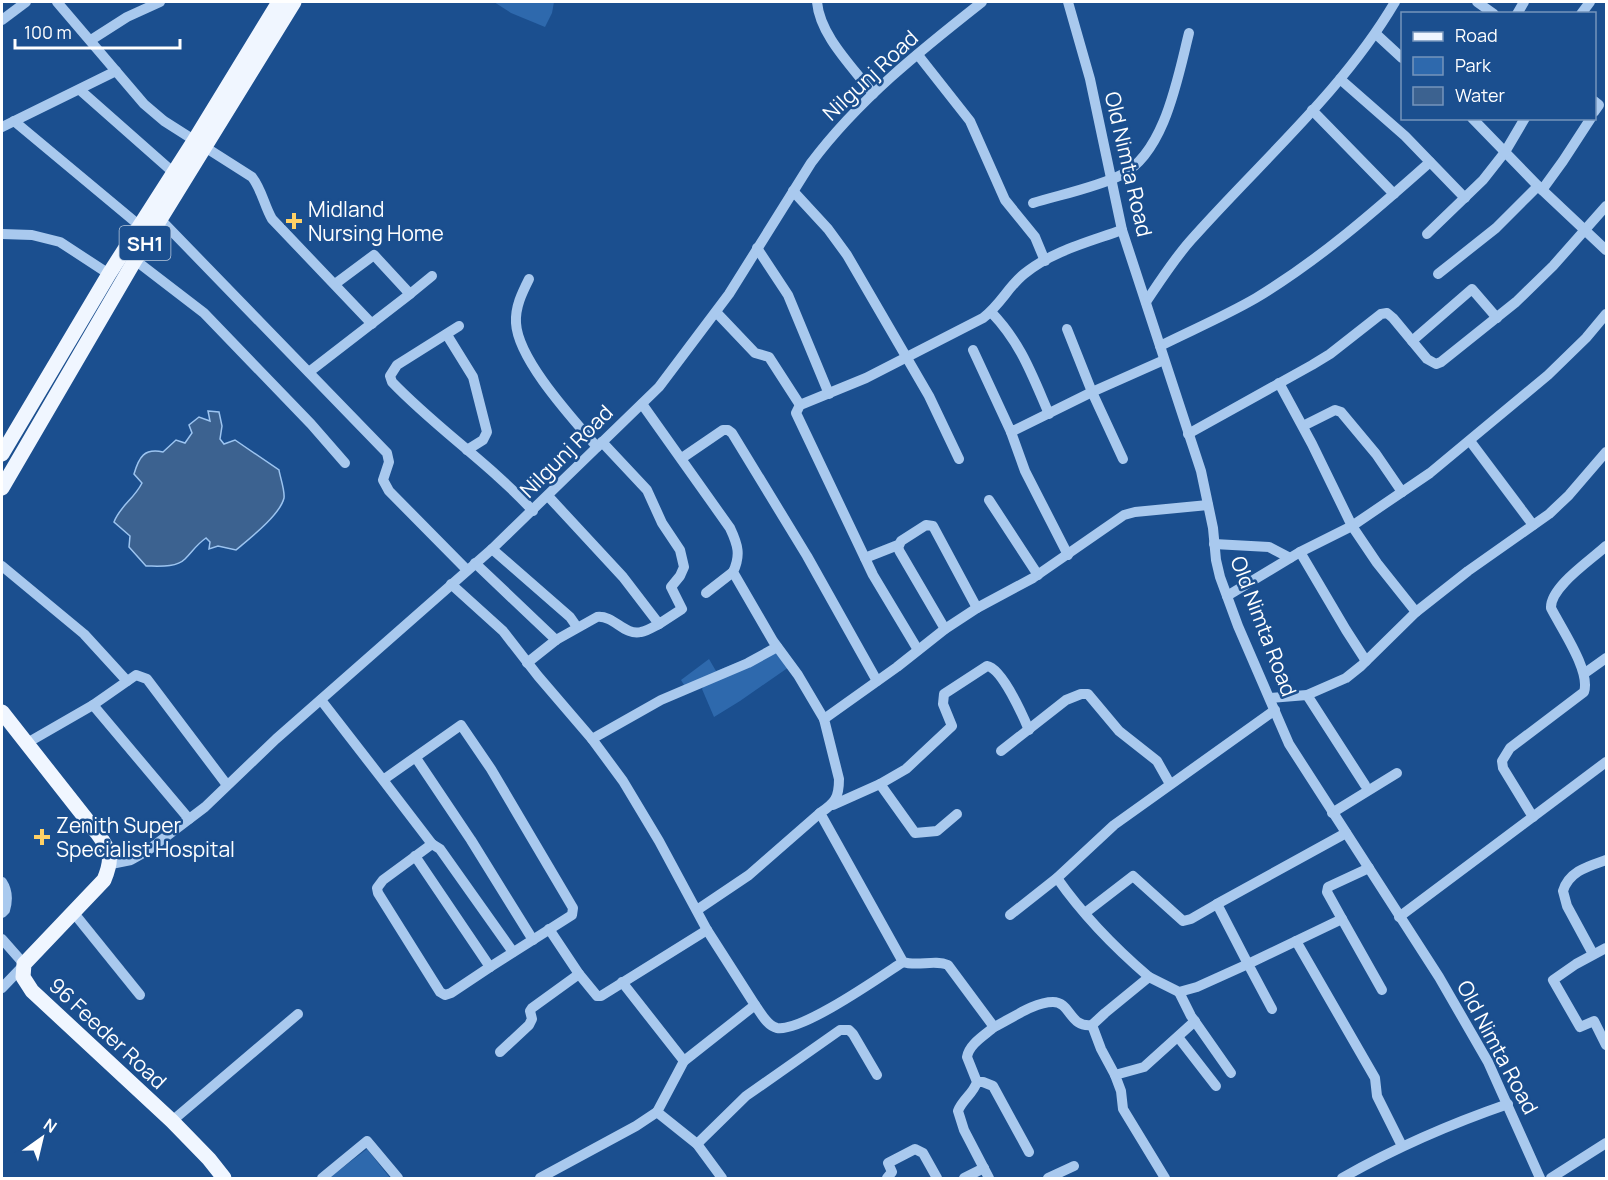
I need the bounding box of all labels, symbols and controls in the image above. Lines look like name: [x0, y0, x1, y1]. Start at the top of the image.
scale bar: [15, 12, 180, 50]
legend: [1401, 12, 1596, 120]
text: 100 m: [24, 20, 72, 44]
text: Road: [1455, 23, 1498, 47]
street label: Nilgunj Road: [816, 24, 924, 126]
text: Park: [1455, 53, 1492, 77]
text: Water: [1455, 83, 1505, 107]
street label: Old Nimta Road: [1099, 89, 1159, 239]
place label: Midland Nursing Home: [308, 195, 444, 247]
marker: Midland Nursing Home: [285, 212, 303, 230]
road number: SH1: [120, 226, 170, 260]
street label: Nilgunj Road: [513, 398, 619, 504]
street label: Old Nimta Road: [1224, 552, 1304, 700]
place label: Zenith Super Specialist Hospital: [56, 811, 235, 863]
marker: Zenith Super Specialist Hospital: [33, 828, 51, 846]
street label: 96 Feeder Road: [43, 971, 173, 1095]
street label: Old Nimta Road: [1451, 975, 1545, 1119]
north arrow: [12, 1108, 72, 1168]
text: N: [39, 1113, 61, 1138]

